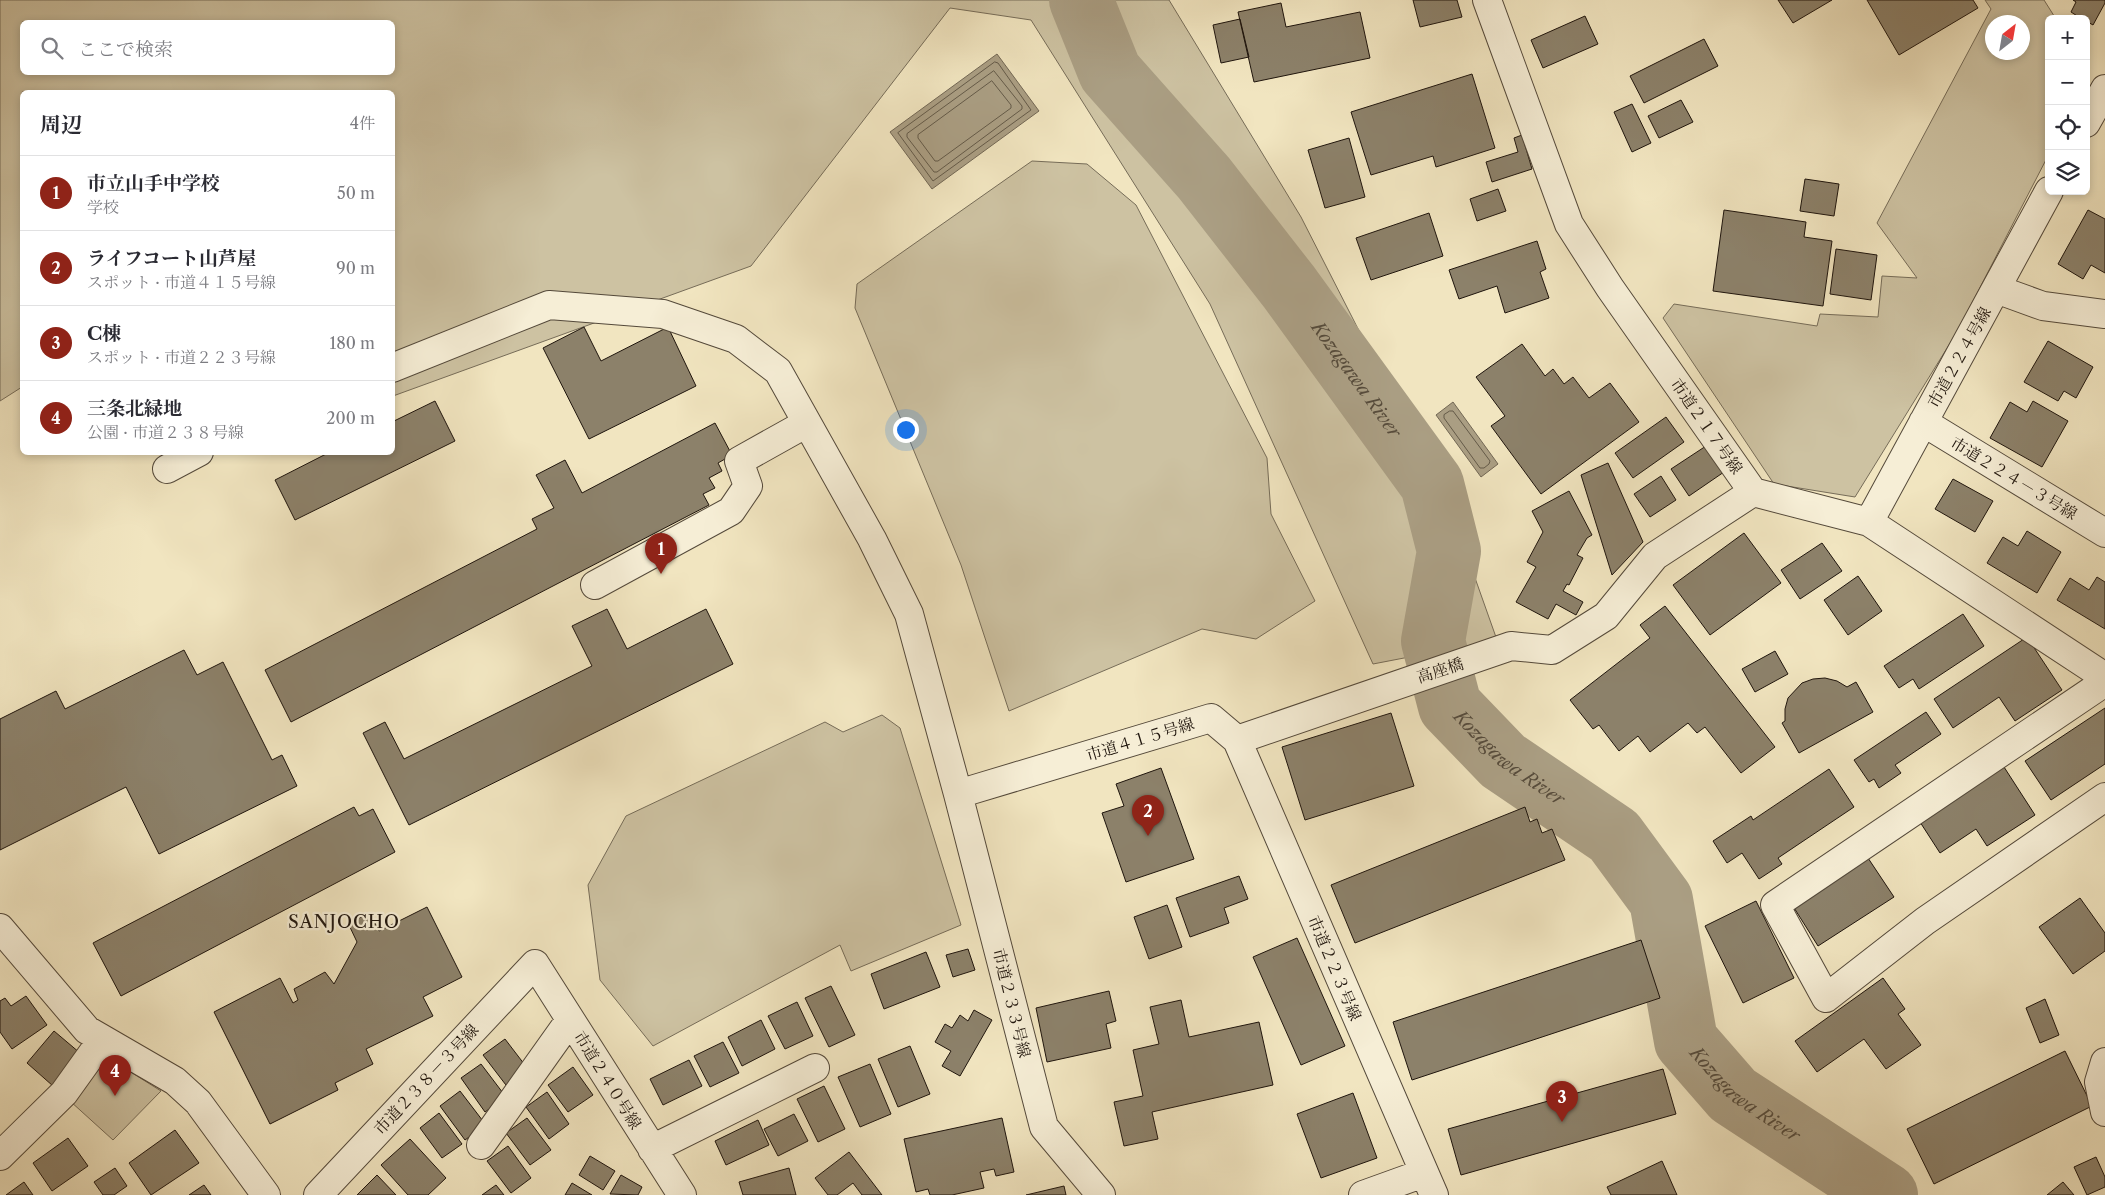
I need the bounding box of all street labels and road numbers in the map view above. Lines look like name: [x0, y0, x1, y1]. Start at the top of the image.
street label: 市道２２４号線: [1923, 303, 1995, 411]
street label: 市道２１７号線: [1667, 374, 1747, 478]
street label: 市道２２４－３号線: [1947, 432, 2081, 524]
street label: 高座橋: [1414, 653, 1466, 687]
street label: 市道４１５号線: [1084, 713, 1196, 765]
street label: 市道２２３号線: [1304, 913, 1366, 1023]
street label: 市道２３３号線: [989, 946, 1035, 1060]
street label: 市道２３８－３号線: [370, 1020, 482, 1138]
street label: 市道２４０号線: [570, 1027, 646, 1133]

